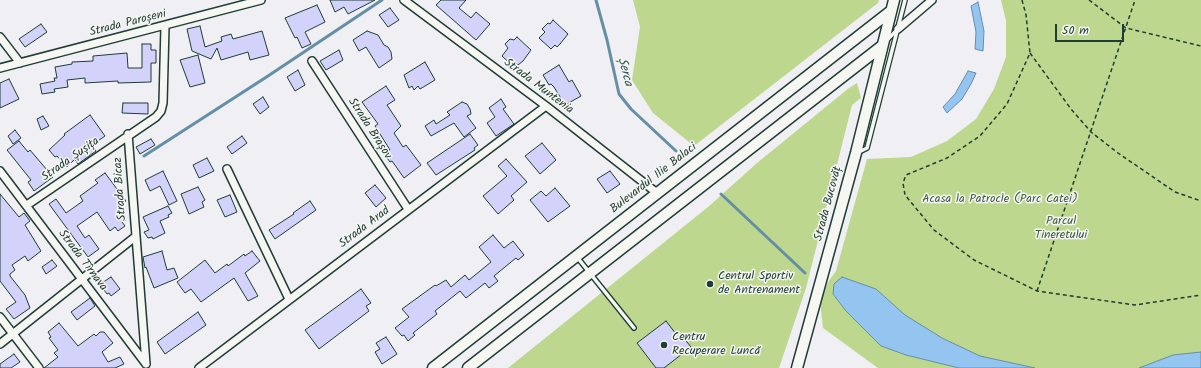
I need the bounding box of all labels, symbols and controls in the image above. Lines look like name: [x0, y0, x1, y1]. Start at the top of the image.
street label: Strada Paroșeni: [88, 8, 168, 40]
scale bar: [1057, 16, 1126, 42]
text: 50 m: [1062, 21, 1089, 40]
street label: Strada Muntenia: [500, 56, 576, 118]
water label: Șerca: [613, 56, 635, 88]
street label: Strada Brașov: [344, 96, 394, 162]
street label: Strada Șușița: [39, 135, 103, 185]
street label: Bulevardul Ilie Balaci: [608, 141, 700, 217]
street label: Strada Bicaz: [112, 157, 130, 221]
street label: Strada Bucovăț: [812, 165, 846, 243]
park label: Acasa la Patrocle (Parc Catei): [922, 193, 1078, 207]
street label: Strada Arad: [337, 204, 393, 252]
park label: Parcul Tineretului: [1035, 215, 1087, 243]
street label: Strada Tîrnava: [54, 228, 110, 294]
place label: Centrul Sportiv de Antrenament: [718, 270, 800, 298]
marker: Centrul Sportiv de Antrenament: [705, 279, 715, 289]
place label: Centru Recuperare Luncă: [672, 331, 760, 359]
marker: Centru Recuperare Luncă: [659, 340, 669, 350]

